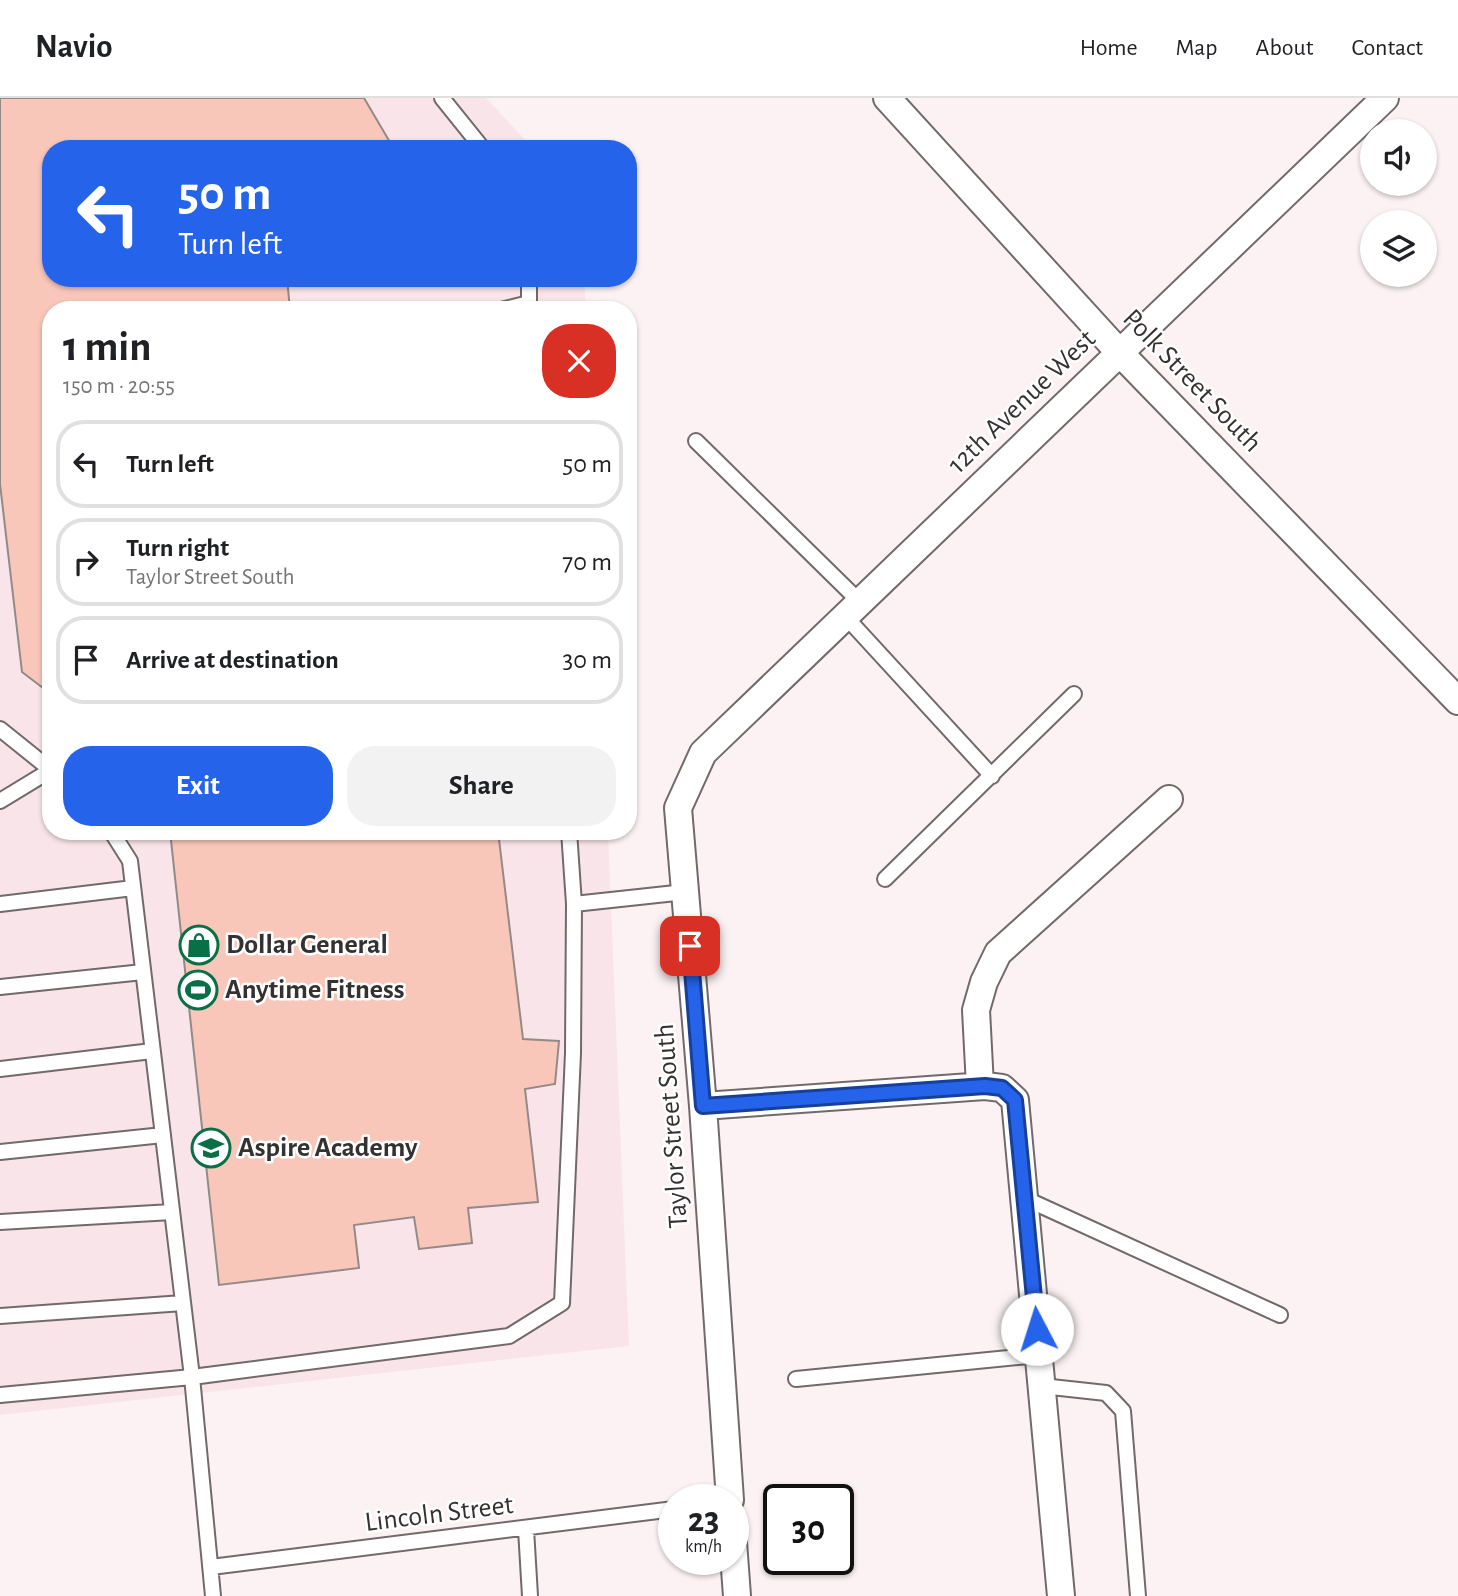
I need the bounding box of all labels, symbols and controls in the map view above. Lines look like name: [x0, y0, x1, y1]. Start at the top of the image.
text: Navio: [35, 31, 113, 64]
text: Home: [1080, 36, 1138, 60]
text: Map: [1176, 36, 1218, 60]
text: About: [1256, 36, 1313, 60]
text: Contact: [1351, 36, 1423, 60]
map controls: [1360, 119, 1437, 287]
button: sound: [1360, 119, 1437, 196]
icon: left: [63, 168, 154, 259]
text: 50 m: [178, 170, 272, 219]
button: layers: [1360, 210, 1437, 287]
text: Turn left: [178, 228, 282, 260]
street label: Polk Street South: [1117, 304, 1267, 458]
button: close: [542, 324, 616, 398]
street label: 12th Avenue West: [943, 325, 1101, 479]
text: 1 min: [63, 326, 152, 368]
text: 150 m · 20:55: [63, 375, 175, 398]
icon: left: [67, 445, 105, 483]
text: Turn left: [126, 451, 214, 477]
text: 50 m: [562, 451, 612, 477]
text: Turn right: [126, 535, 229, 561]
icon: right: [67, 543, 105, 581]
text: 70 m: [562, 549, 612, 575]
text: Taylor Street South: [126, 566, 295, 589]
icon: arrive: [67, 641, 105, 679]
text: Arrive at destination: [126, 647, 339, 673]
text: 30 m: [562, 647, 612, 673]
button: Exit: [63, 746, 333, 826]
button: Share: [347, 746, 616, 826]
pin: [660, 916, 720, 976]
shop icon: Dollar General: [178, 924, 220, 966]
icon: arrive: [671, 927, 709, 965]
place label: Dollar General: [226, 931, 388, 959]
sports icon: Anytime Fitness: [177, 969, 219, 1011]
place label: Anytime Fitness: [225, 976, 404, 1004]
street label: Taylor Street South: [651, 1023, 693, 1229]
school or university icon: Aspire Academy: [190, 1127, 232, 1169]
place label: Aspire Academy: [238, 1134, 418, 1162]
position arrow: [1000, 1292, 1074, 1366]
speed limit sign: 30: [763, 1484, 854, 1575]
street label: Lincoln Street: [363, 1491, 515, 1537]
text: 23: [688, 1503, 719, 1538]
text: km/h: [685, 1538, 722, 1556]

